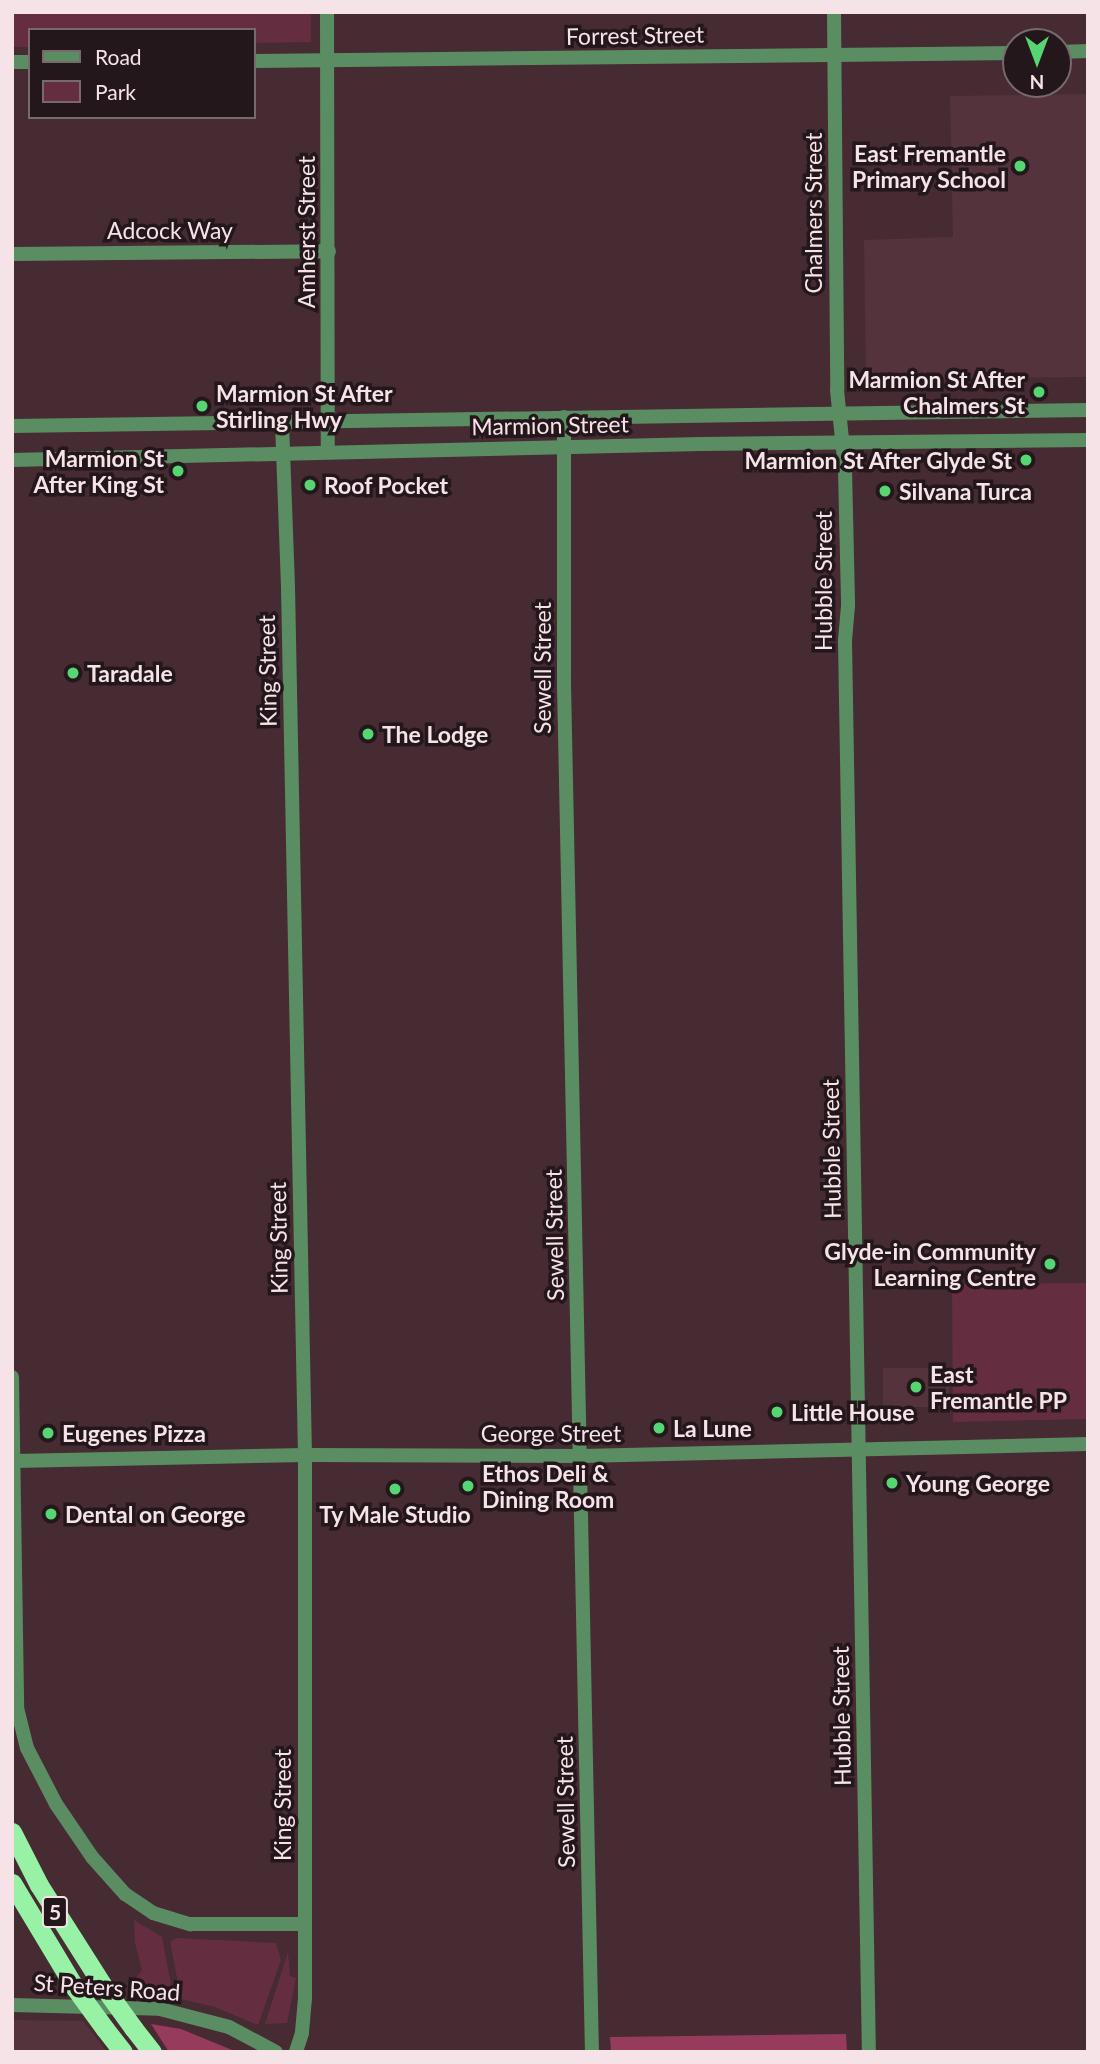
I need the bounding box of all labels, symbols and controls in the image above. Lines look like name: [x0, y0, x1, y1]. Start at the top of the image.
street label: Forrest Street: [566, 20, 704, 50]
legend: [28, 28, 256, 119]
north arrow: [1002, 28, 1072, 98]
text: Road: [95, 44, 142, 69]
text: N: [1030, 71, 1044, 94]
text: Park: [95, 79, 136, 104]
street label: Chalmers Street: [799, 133, 827, 293]
place label: East Fremantle Primary School: [852, 139, 1006, 193]
street label: Amherst Street: [292, 156, 320, 308]
marker: East Fremantle Primary School: [1012, 158, 1028, 174]
street label: Adcock Way: [107, 216, 233, 244]
place label: Marmion St After Chalmers St: [848, 365, 1025, 419]
place label: Marmion St After Stirling Hwy: [216, 379, 393, 433]
marker: Marmion St After Chalmers St: [1031, 384, 1047, 400]
marker: Marmion St After Stirling Hwy: [194, 398, 210, 414]
street label: Marmion Street: [471, 410, 629, 440]
place label: Marmion St After King St: [33, 444, 164, 498]
place label: Marmion St After Glyde St: [743, 446, 1012, 474]
marker: Marmion St After Glyde St: [1018, 452, 1034, 468]
marker: Marmion St After King St: [170, 463, 186, 479]
place label: Roof Pocket: [324, 471, 448, 499]
marker: Roof Pocket: [302, 477, 318, 493]
place label: Silvana Turca: [899, 477, 1033, 505]
marker: Silvana Turca: [877, 483, 893, 499]
street label: Hubble Street: [809, 511, 837, 651]
street label: Sewell Street: [528, 602, 556, 734]
street label: King Street: [252, 615, 282, 727]
place label: Taradale: [87, 659, 173, 687]
marker: Taradale: [65, 665, 81, 681]
place label: The Lodge: [382, 720, 488, 748]
marker: The Lodge: [360, 726, 376, 742]
street label: Hubble Street: [816, 1079, 846, 1219]
street label: Sewell Street: [539, 1169, 569, 1301]
street label: King Street: [263, 1182, 293, 1294]
place label: Glyde-in Community Learning Centre: [824, 1237, 1036, 1291]
marker: Glyde-in Community Learning Centre: [1042, 1256, 1058, 1272]
place label: East Fremantle PP: [930, 1360, 1067, 1414]
marker: East Fremantle PP: [908, 1379, 924, 1395]
place label: Little House: [791, 1398, 914, 1426]
marker: Little House: [769, 1404, 785, 1420]
place label: La Lune: [673, 1414, 752, 1442]
place label: Eugenes Pizza: [62, 1419, 206, 1447]
street label: George Street: [481, 1419, 621, 1447]
marker: La Lune: [651, 1420, 667, 1436]
marker: Eugenes Pizza: [40, 1425, 56, 1441]
place label: Ethos Deli & Dining Room: [482, 1459, 614, 1513]
place label: Young George: [906, 1469, 1050, 1497]
marker: Young George: [884, 1475, 900, 1491]
marker: Ethos Deli & Dining Room: [460, 1478, 476, 1494]
marker: Ty Male Studio: [387, 1481, 403, 1497]
place label: Dental on George: [65, 1500, 245, 1528]
place label: Ty Male Studio: [319, 1500, 471, 1528]
marker: Dental on George: [43, 1506, 59, 1522]
street label: Hubble Street: [826, 1646, 856, 1786]
street label: Sewell Street: [550, 1736, 580, 1868]
street label: King Street: [268, 1749, 296, 1861]
road number: 5: [41, 1895, 69, 1930]
street label: St Peters Road: [33, 1968, 181, 2006]

